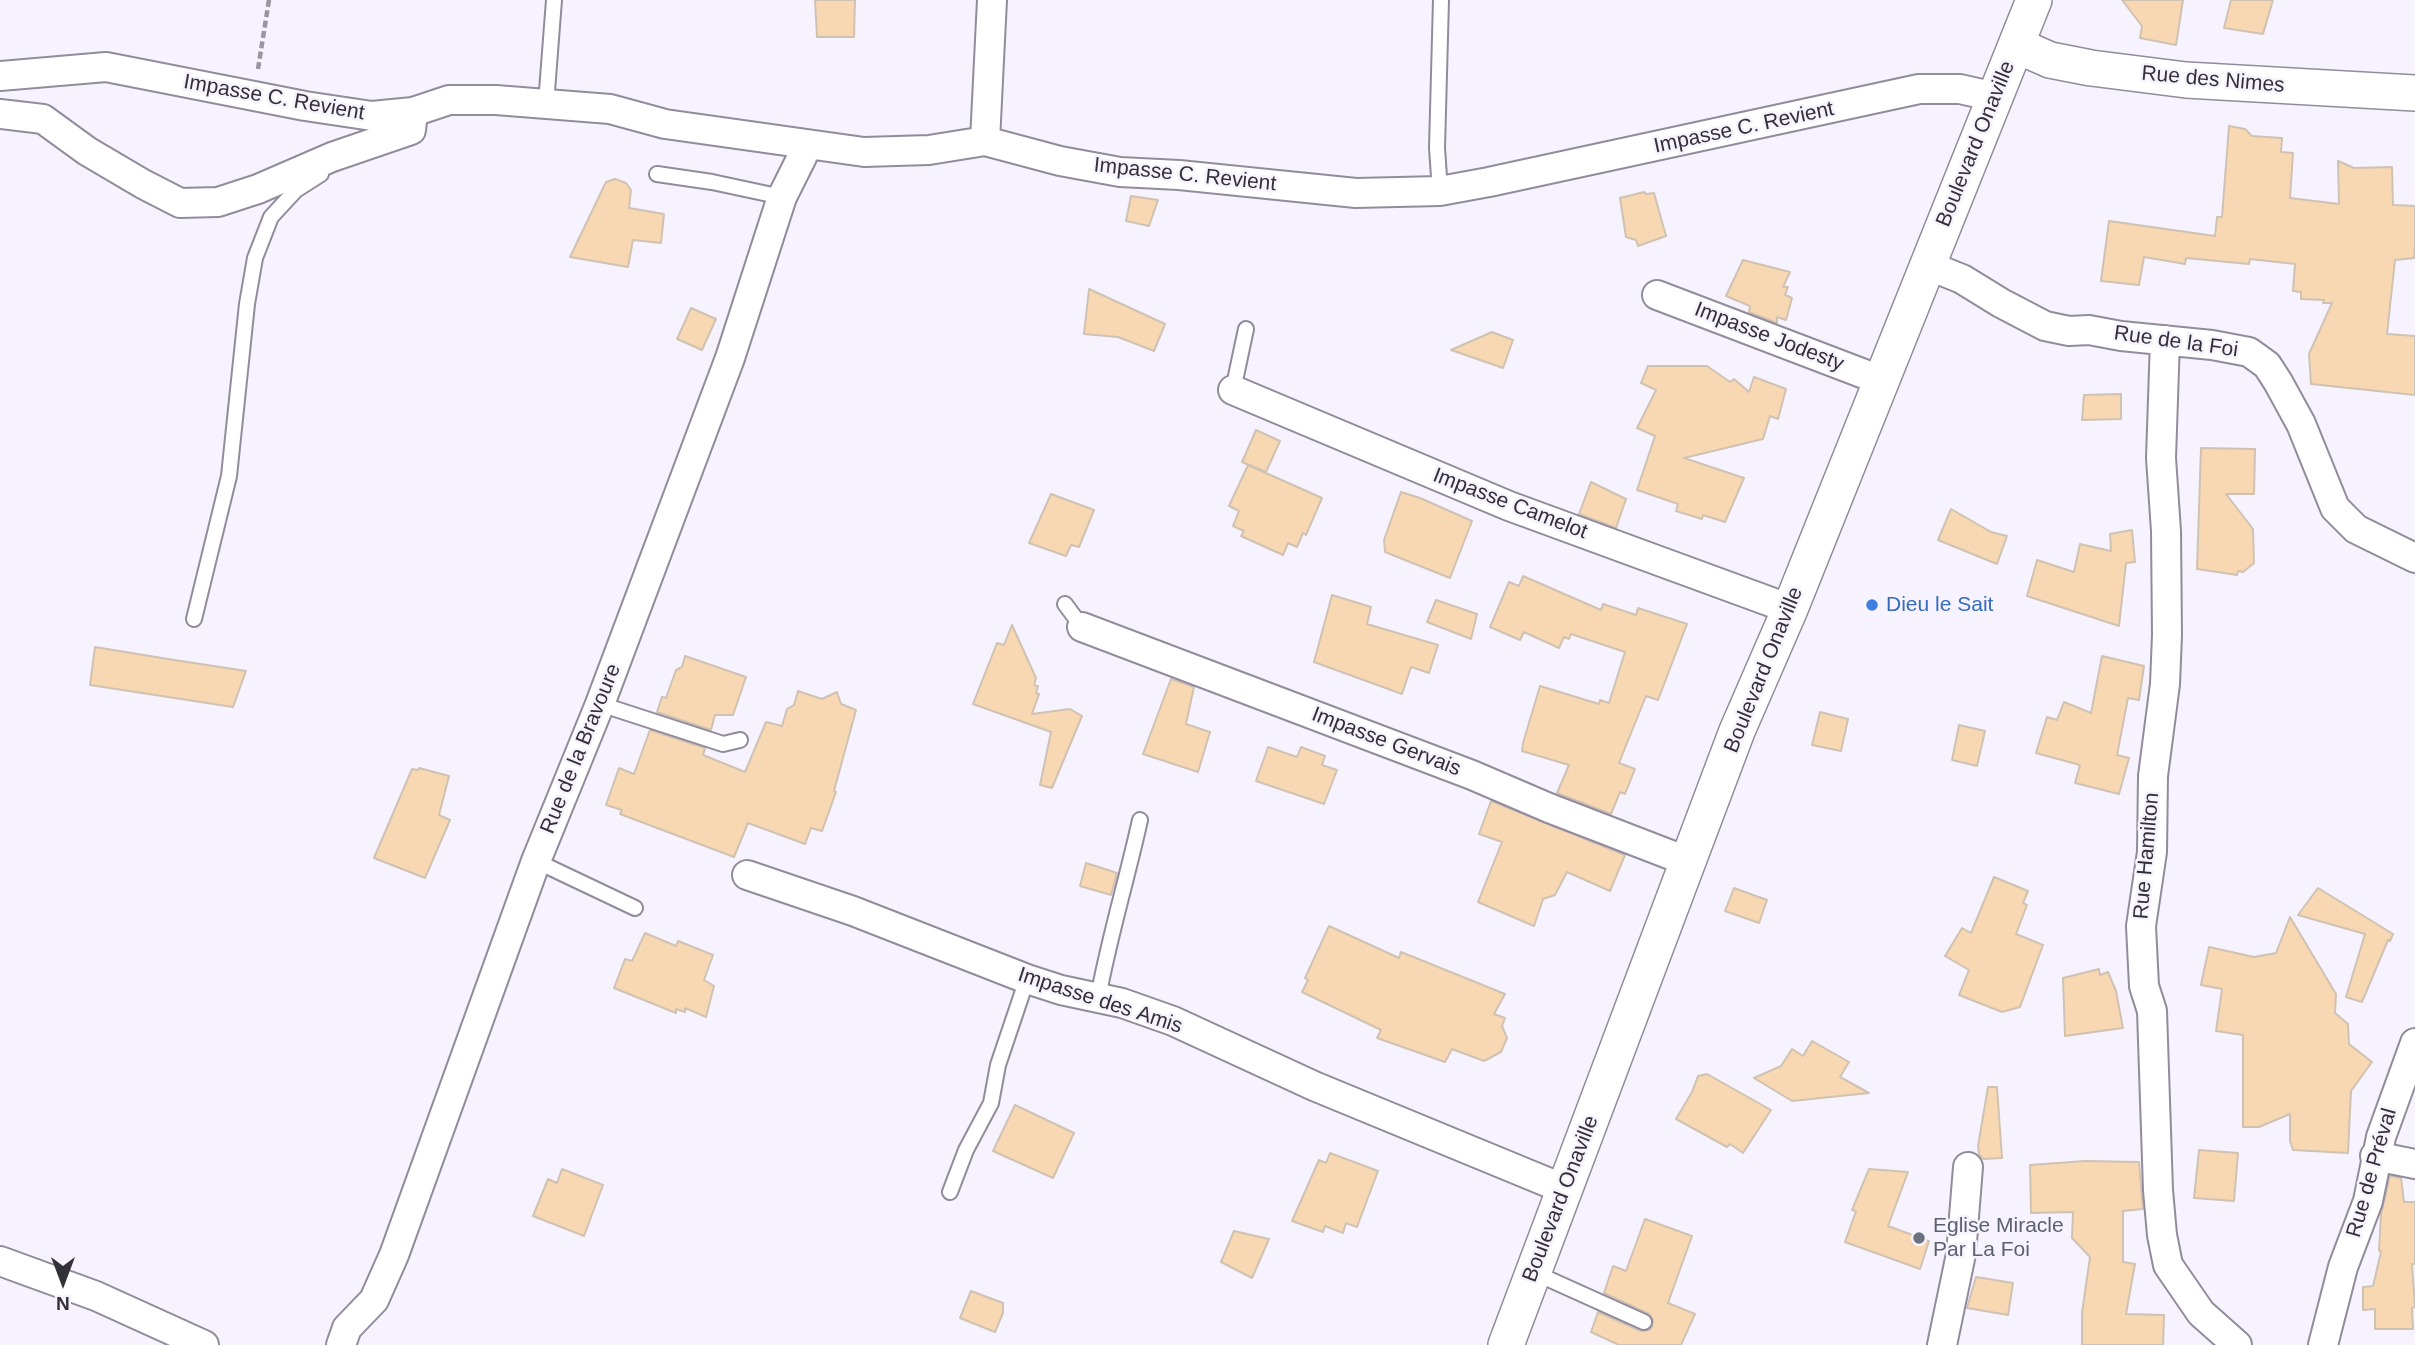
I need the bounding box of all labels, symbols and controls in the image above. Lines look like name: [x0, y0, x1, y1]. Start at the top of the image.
street label: Boulevard Onaville: [1931, 58, 2021, 230]
street label: Rue des Nimes: [2140, 61, 2286, 99]
street label: Impasse C. Revient: [182, 70, 366, 126]
street label: Impasse C. Revient: [1652, 97, 1836, 159]
street label: Impasse C. Revient: [1093, 153, 1277, 197]
street label: Impasse Jodesty: [1691, 297, 1847, 377]
street label: Rue de la Foi: [2112, 321, 2240, 363]
street label: Impasse Camelot: [1429, 463, 1591, 545]
street label: Boulevard Onaville: [1719, 584, 1809, 756]
place label: Dieu le Sait: [1886, 592, 1993, 618]
marker: Dieu le Sait: [1864, 597, 1880, 613]
street label: Rue de la Bravoure: [535, 660, 627, 838]
street label: Impasse Gervais: [1308, 702, 1464, 782]
street label: Rue Hamilton: [2129, 792, 2165, 920]
street label: Impasse des Amis: [1015, 963, 1185, 1039]
street label: Rue de Préval: [2342, 1106, 2402, 1240]
street label: Boulevard Onaville: [1518, 1112, 1604, 1286]
place label: Eglise Miracle Par La Foi: [1933, 1213, 2064, 1263]
marker: Eglise Miracle Par La Foi: [1911, 1230, 1927, 1246]
north arrow: [28, 1247, 98, 1317]
text: N: [56, 1293, 70, 1314]

